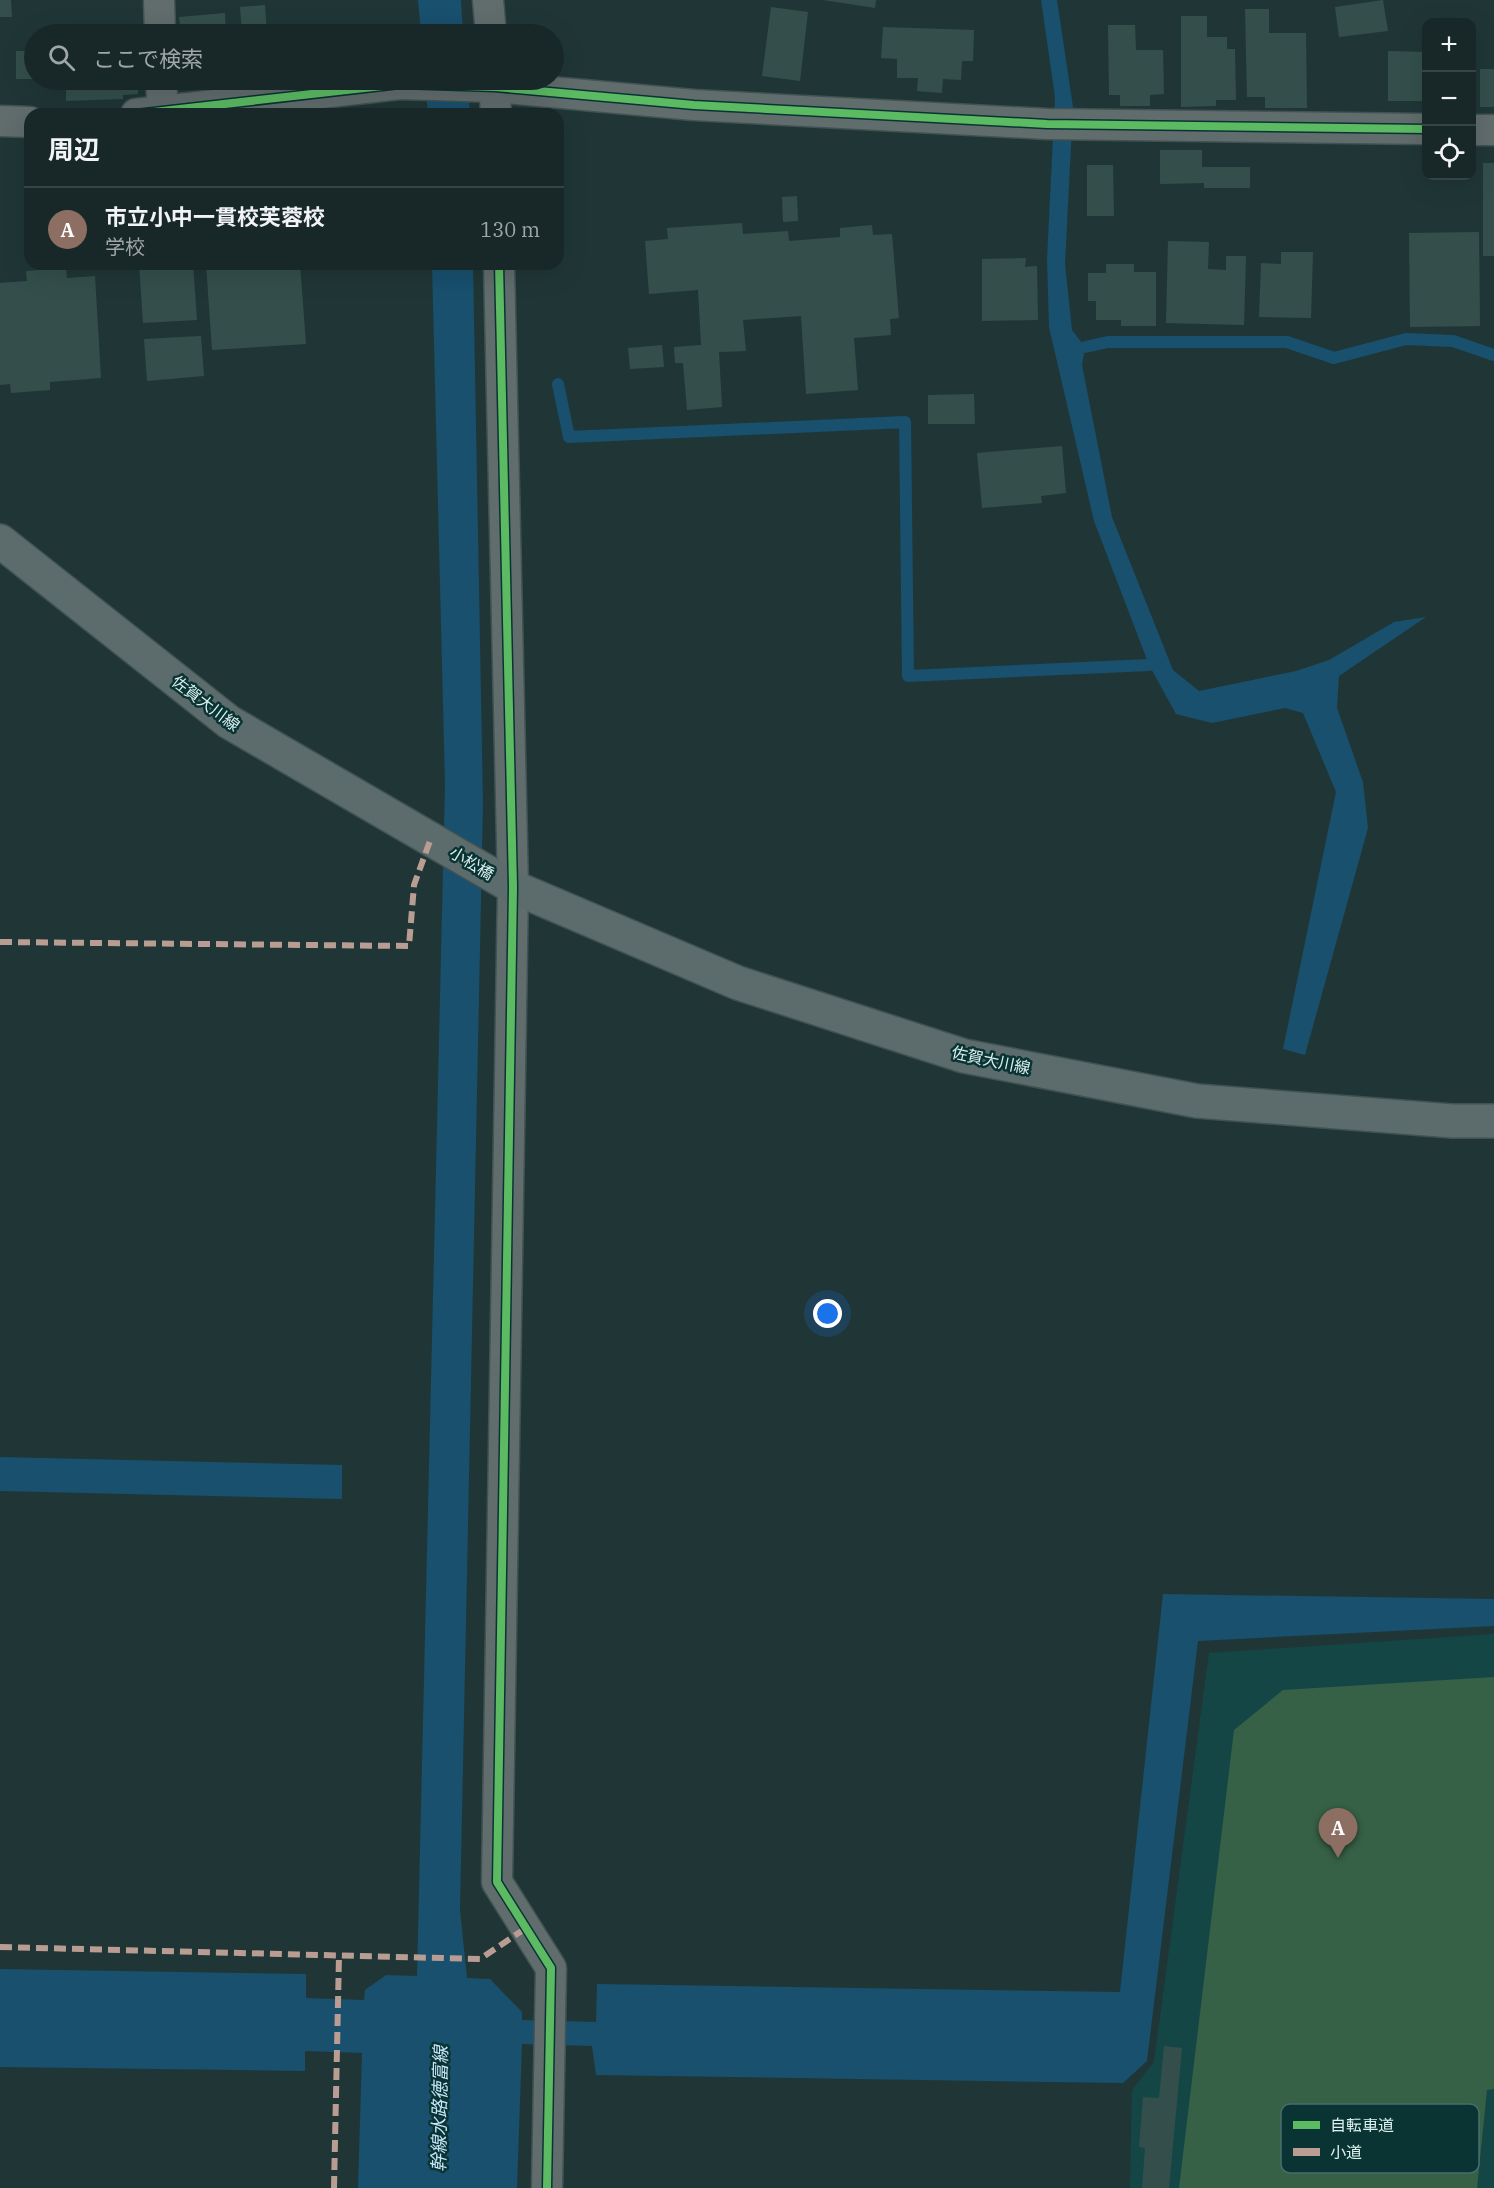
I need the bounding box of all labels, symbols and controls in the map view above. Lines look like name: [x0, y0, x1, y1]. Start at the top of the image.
map controls: [1422, 18, 1476, 180]
button: +: [1422, 18, 1476, 72]
search box: [24, 24, 564, 90]
icon: search: [45, 41, 78, 74]
text: ここで検索: [93, 44, 203, 73]
button: −: [1422, 72, 1476, 126]
button: locate: [1422, 126, 1476, 180]
text: 周辺: [48, 132, 100, 166]
text: 市立小中一貫校芙蓉校: [105, 202, 325, 231]
text: A: [61, 216, 74, 243]
text: 130 m: [480, 216, 540, 243]
text: 学校: [105, 233, 145, 260]
street label: 佐賀大川線: [168, 671, 244, 735]
street label: 小松橋: [446, 842, 498, 884]
street label: 佐賀大川線: [950, 1042, 1032, 1078]
your location: [813, 1299, 842, 1328]
pin: A: [1318, 1808, 1358, 1858]
water label: 幹線水路徳富線: [427, 2044, 452, 2172]
legend: [1281, 2104, 1479, 2173]
text: 自転車道: [1330, 2115, 1394, 2135]
text: 小道: [1330, 2142, 1362, 2162]

